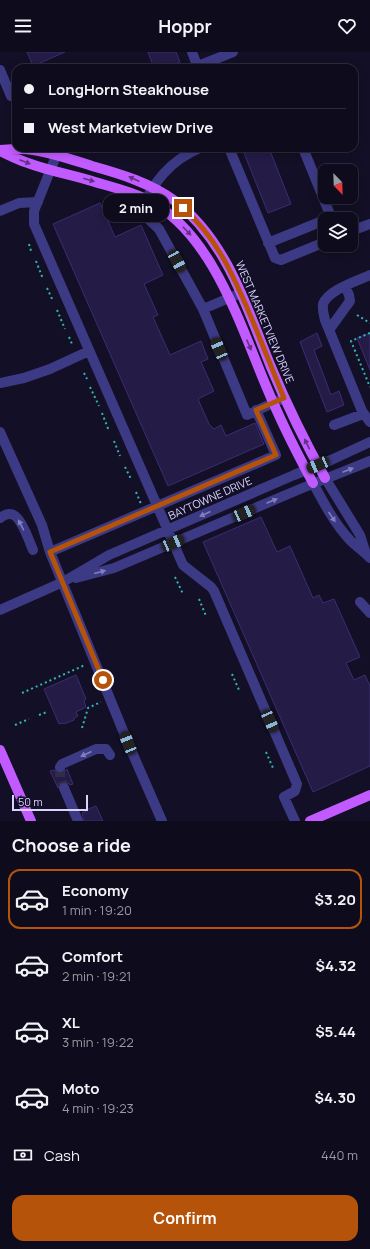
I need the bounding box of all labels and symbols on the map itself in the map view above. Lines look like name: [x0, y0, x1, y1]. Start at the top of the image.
one-way arrow: [20, 159, 32, 165]
north arrow: [318, 164, 358, 204]
one-way arrow: [128, 176, 140, 182]
one-way arrow: [83, 177, 95, 183]
callout: 2 min: [103, 194, 169, 222]
route end: [174, 199, 192, 217]
one-way arrow: [182, 226, 191, 236]
car: [166, 248, 188, 274]
street label: WEST MARKETVIEW DRIVE: [233, 258, 298, 385]
car: [209, 336, 229, 362]
one-way arrow: [246, 339, 252, 351]
one-way arrow: [304, 438, 310, 450]
car: [305, 455, 331, 475]
one-way arrow: [342, 466, 354, 472]
street label: BAYTOWNE DRIVE: [166, 472, 254, 523]
one-way arrow: [266, 497, 278, 504]
car: [231, 503, 257, 523]
one-way arrow: [199, 511, 210, 517]
one-way arrow: [328, 512, 336, 522]
one-way arrow: [18, 519, 25, 531]
car: [160, 533, 186, 553]
one-way arrow: [95, 569, 107, 575]
route start: [94, 671, 112, 689]
car: [260, 708, 280, 734]
car: [118, 730, 138, 756]
one-way arrow: [80, 751, 91, 757]
scale bar: [12, 793, 88, 812]

